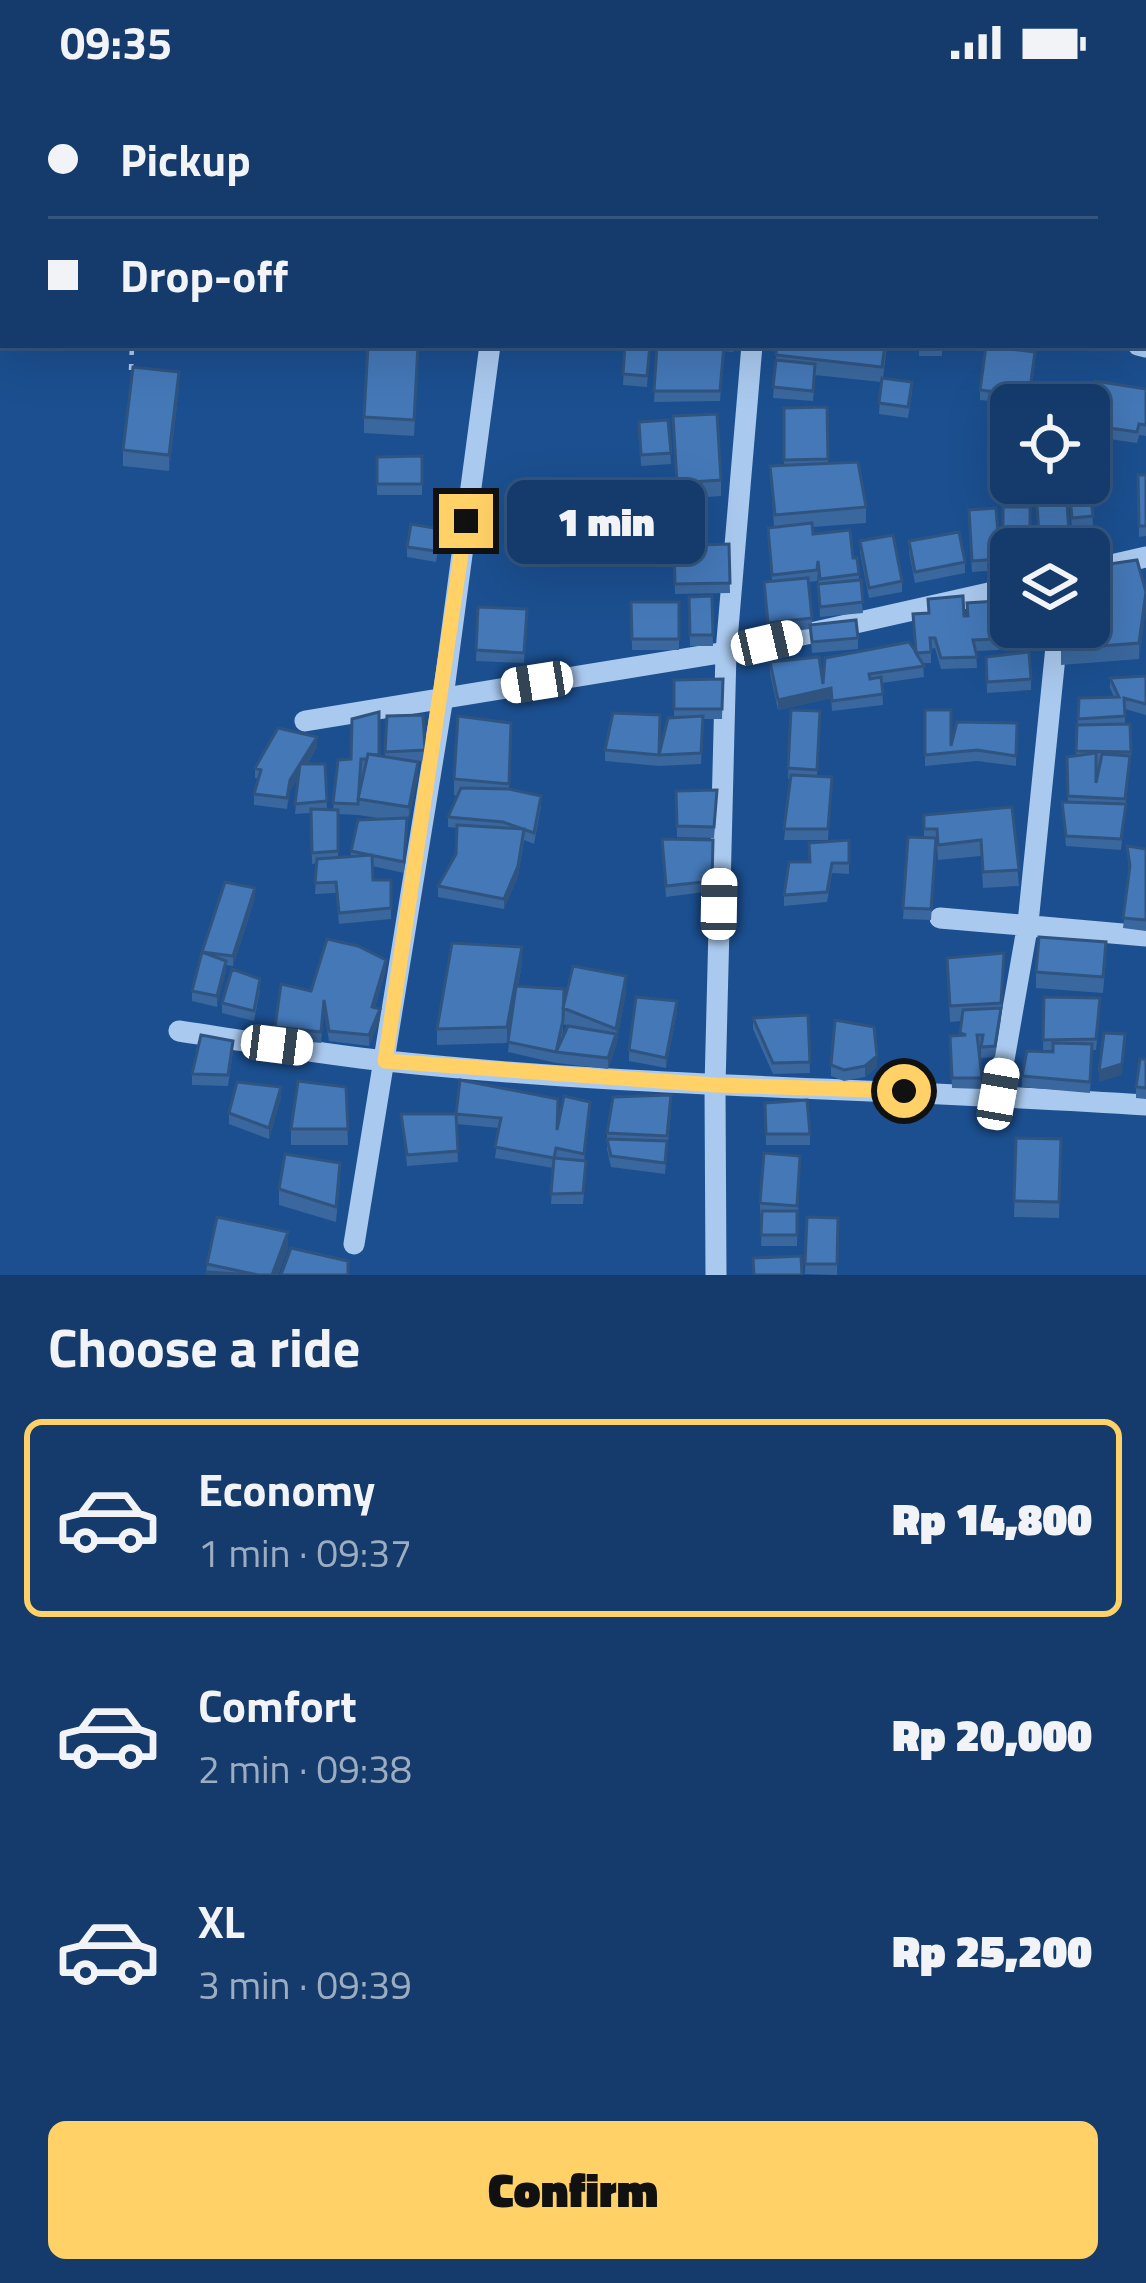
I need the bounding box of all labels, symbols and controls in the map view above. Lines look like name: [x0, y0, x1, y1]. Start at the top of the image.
text: 09:35: [60, 8, 172, 76]
text: Pickup: [120, 125, 251, 193]
text: Drop-off: [120, 241, 288, 309]
map controls: [990, 384, 1110, 648]
button: locate: [990, 384, 1110, 504]
callout: 1 min: [508, 479, 706, 563]
text: 1 min: [558, 492, 654, 551]
route end: [439, 494, 493, 548]
button: layers: [990, 528, 1110, 648]
car: [728, 617, 806, 669]
car: [499, 659, 575, 705]
car: [700, 868, 738, 940]
car: [239, 1023, 315, 1067]
car: [974, 1055, 1022, 1133]
route start: [877, 1064, 931, 1118]
text: Choose a ride: [48, 1306, 360, 1388]
text: Economy: [198, 1455, 375, 1523]
icon: car: [54, 1464, 162, 1572]
text: Rp 14,800: [892, 1484, 1092, 1552]
text: 1 min · 09:37: [198, 1523, 412, 1582]
text: Comfort: [198, 1671, 357, 1739]
icon: car: [54, 1680, 162, 1788]
text: Rp 20,000: [892, 1700, 1092, 1768]
text: 2 min · 09:38: [198, 1739, 412, 1798]
text: XL: [198, 1887, 245, 1955]
icon: car: [54, 1896, 162, 2004]
text: Rp 25,200: [892, 1916, 1092, 1984]
text: 3 min · 09:39: [198, 1955, 412, 2014]
button: Confirm: [48, 2121, 1098, 2259]

